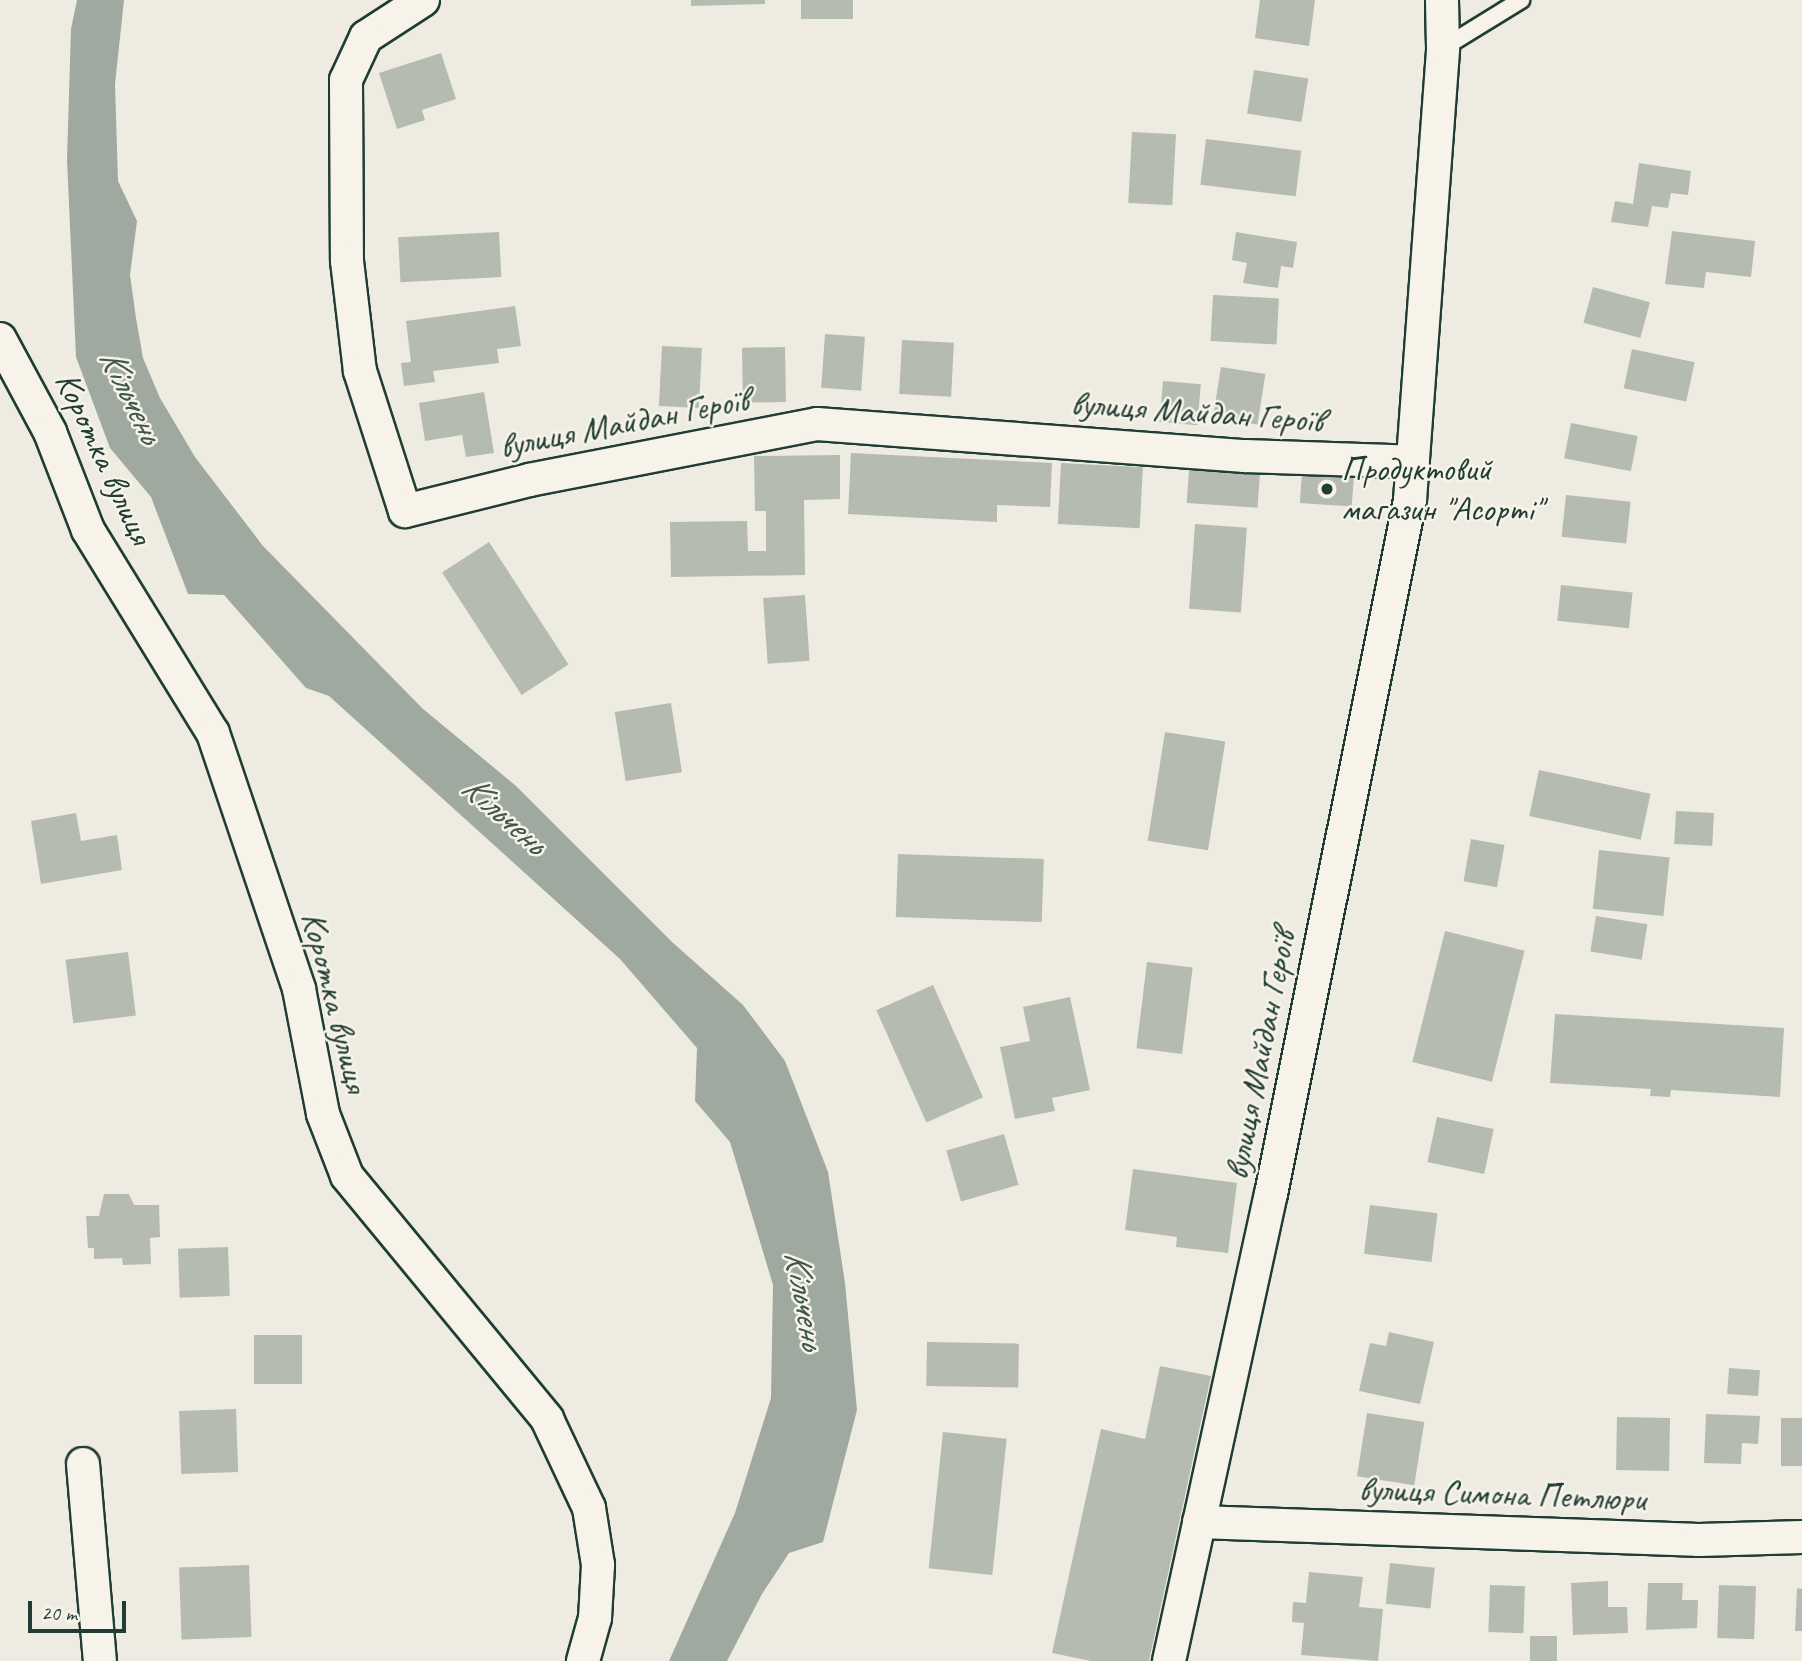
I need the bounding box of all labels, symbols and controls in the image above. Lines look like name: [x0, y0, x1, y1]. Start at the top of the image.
water label: Кільчень: [90, 341, 172, 449]
street label: Коротка вулиця: [46, 365, 162, 551]
street label: вулиця Майдан Героїв: [496, 378, 752, 468]
street label: вулиця Майдан Героїв: [1069, 382, 1325, 442]
place label: Продуктовий магазин "Асорті": [1341, 448, 1542, 530]
marker: Продуктовий магазин "Асорті": [1319, 481, 1335, 497]
water label: Кільчень: [453, 765, 555, 863]
street label: Коротка вулиця: [292, 907, 378, 1097]
street label: вулиця Майдан Героїв: [1215, 927, 1305, 1183]
water label: Кільчень: [775, 1247, 835, 1351]
street label: вулиця Симона Петлюри: [1360, 1468, 1644, 1520]
scale bar: [32, 1588, 130, 1632]
text: 20 m: [41, 1600, 77, 1626]

